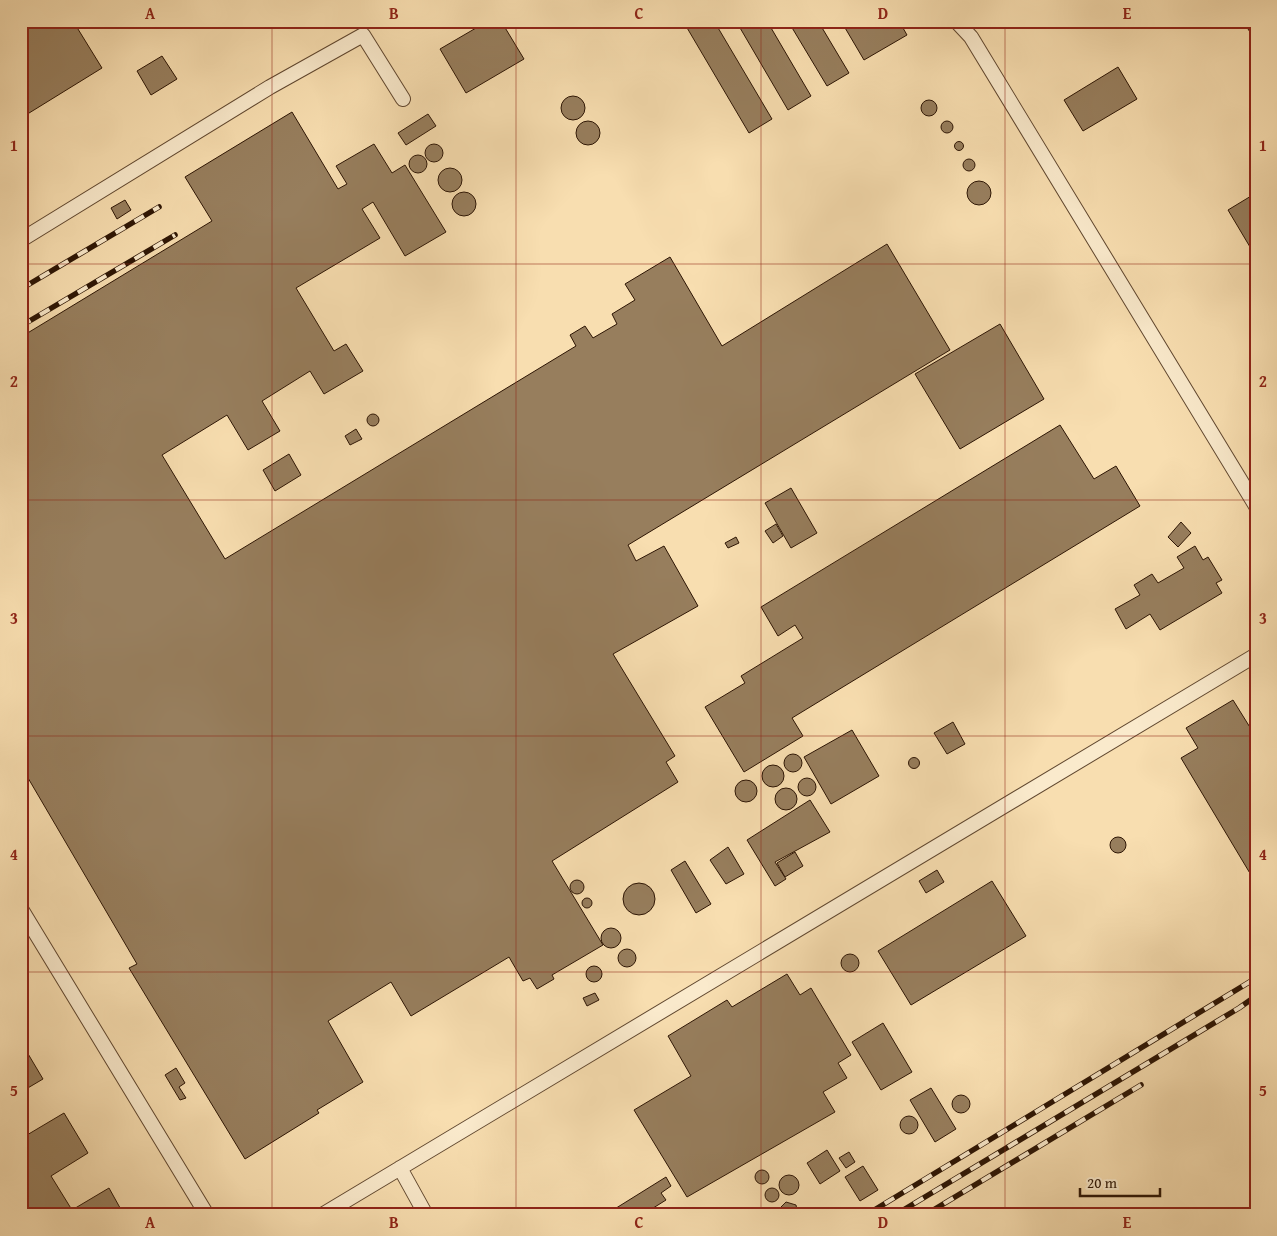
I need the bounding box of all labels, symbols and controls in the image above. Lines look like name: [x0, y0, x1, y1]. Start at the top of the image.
text: A: [145, 1, 156, 25]
text: B: [389, 1, 399, 25]
text: C: [634, 1, 644, 25]
text: D: [878, 1, 888, 25]
text: E: [1123, 1, 1132, 25]
text: 1: [10, 133, 18, 157]
text: 1: [1259, 133, 1267, 157]
text: 2: [10, 369, 18, 393]
text: 2: [1259, 369, 1267, 393]
text: 3: [10, 606, 18, 630]
text: 3: [1259, 606, 1267, 630]
text: 4: [10, 842, 18, 866]
text: 4: [1259, 842, 1267, 866]
text: 5: [10, 1078, 18, 1102]
text: 5: [1259, 1078, 1267, 1102]
scale bar: [1080, 1166, 1160, 1198]
text: 20 m: [1087, 1172, 1118, 1193]
text: A: [145, 1210, 156, 1234]
text: B: [389, 1210, 399, 1234]
text: C: [634, 1210, 644, 1234]
text: D: [878, 1210, 888, 1234]
text: E: [1123, 1210, 1132, 1234]

